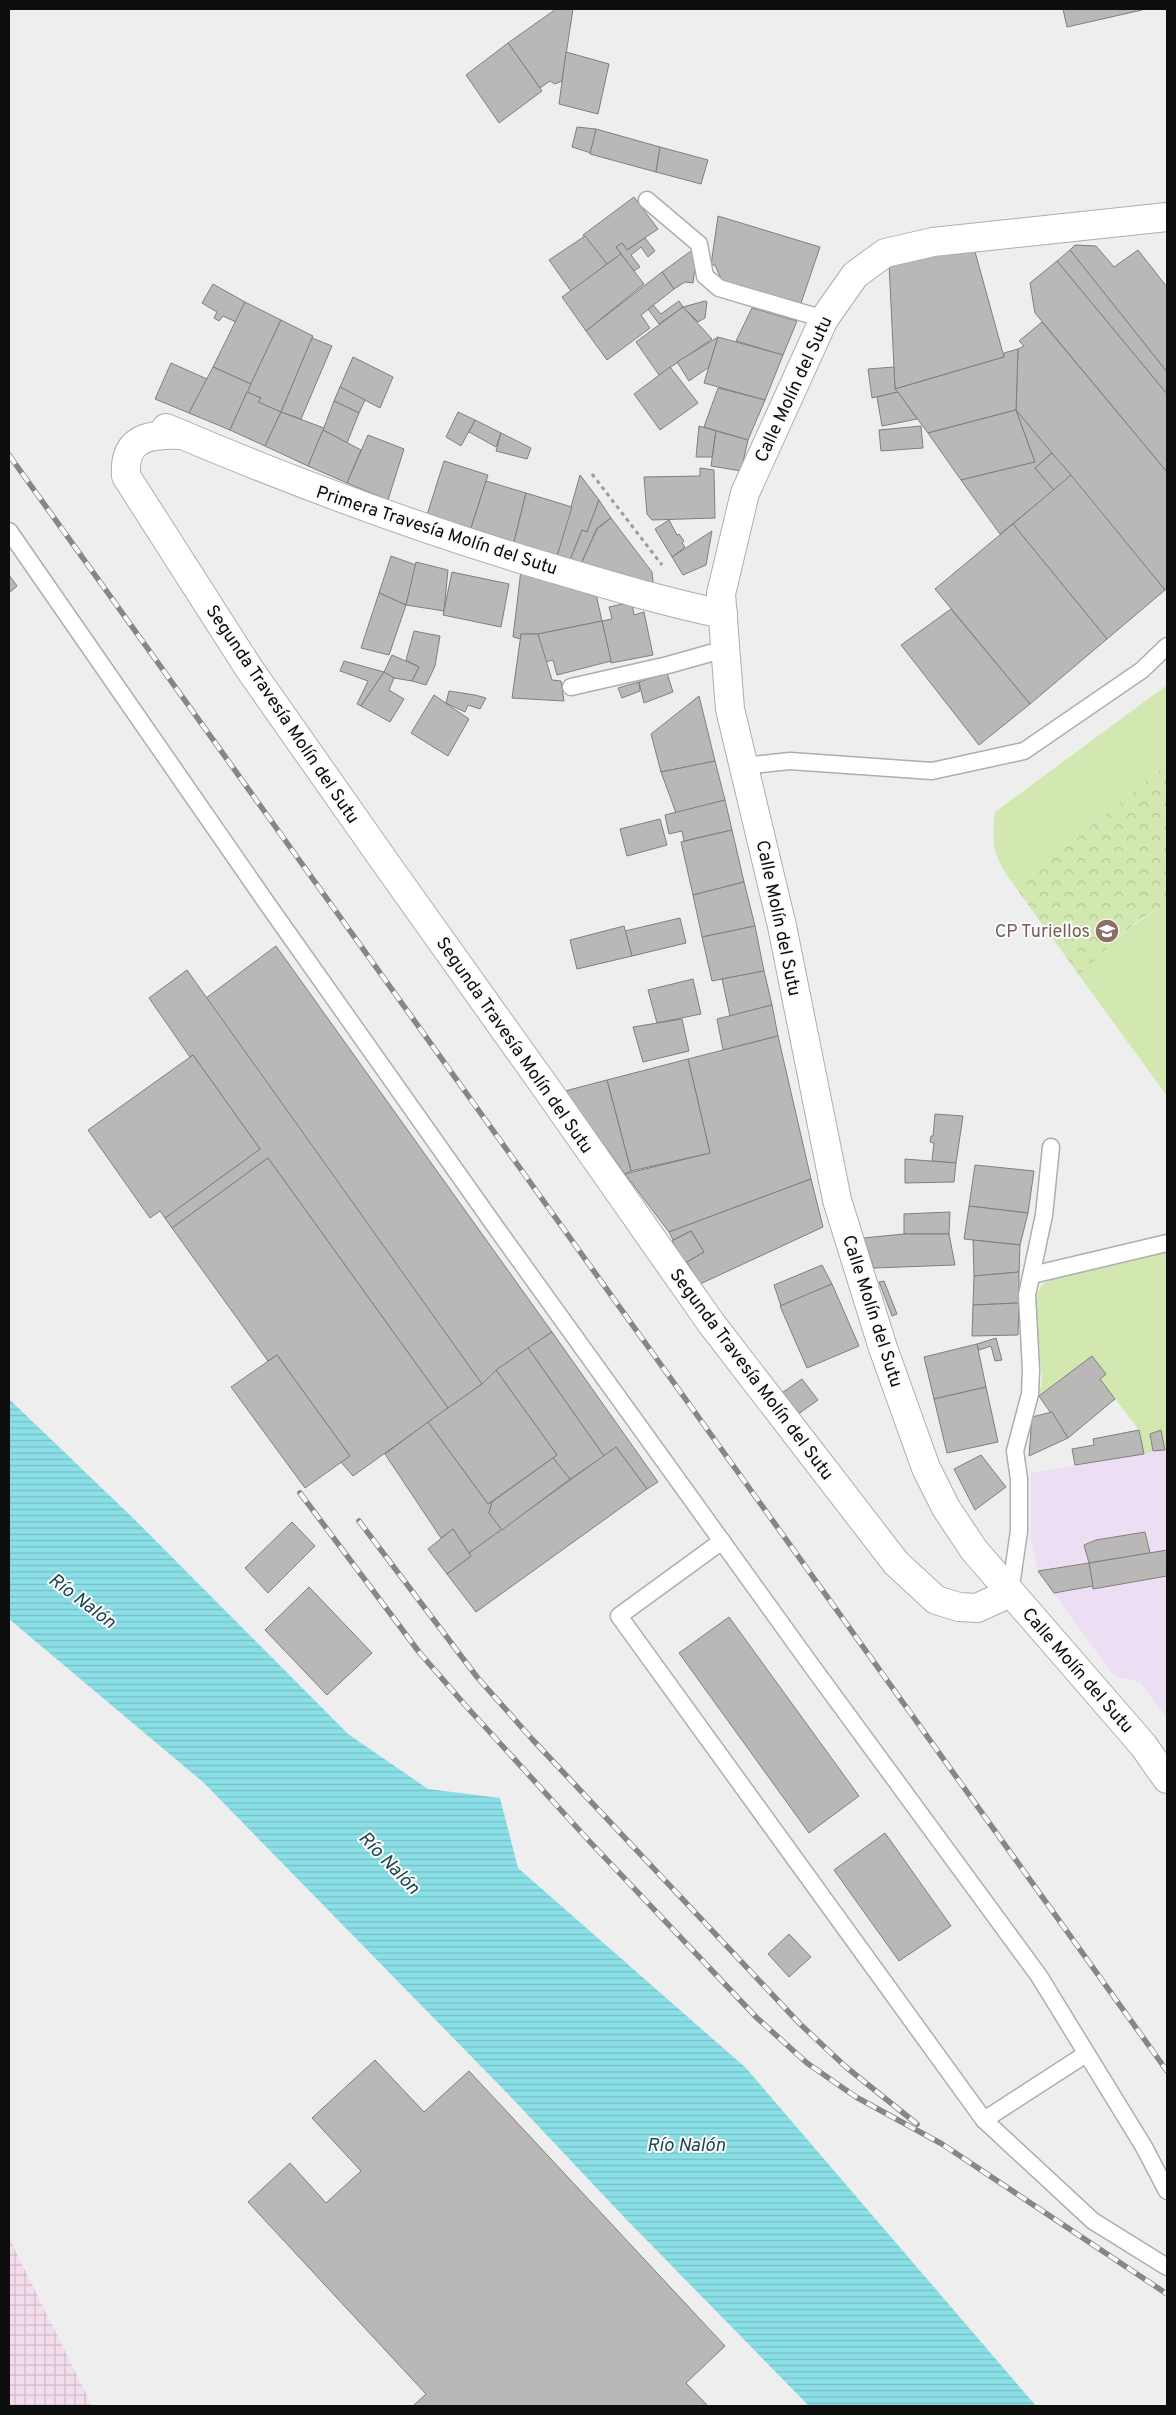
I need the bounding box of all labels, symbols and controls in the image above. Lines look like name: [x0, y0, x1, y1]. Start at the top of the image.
street label: Calle Molín del Sutu: [750, 313, 838, 466]
street label: Primera Travesía Molín del Sutu: [313, 481, 560, 581]
street label: Segunda Travesía Molín del Sutu: [200, 601, 364, 829]
street label: Calle Molín del Sutu: [750, 838, 805, 998]
school or university icon: CP Turiellos: [1094, 918, 1120, 944]
place label: CP Turiellos: [995, 921, 1090, 944]
street label: Segunda Travesía Molín del Sutu: [430, 933, 597, 1159]
street label: Calle Molín del Sutu: [836, 1232, 907, 1391]
street label: Segunda Travesía Molín del Sutu: [664, 1265, 838, 1485]
water label: Río Nalón: [43, 1568, 121, 1635]
street label: Calle Molín del Sutu: [1016, 1604, 1138, 1738]
water label: Río Nalón: [353, 1827, 425, 1900]
water label: Río Nalón: [647, 2134, 726, 2158]

